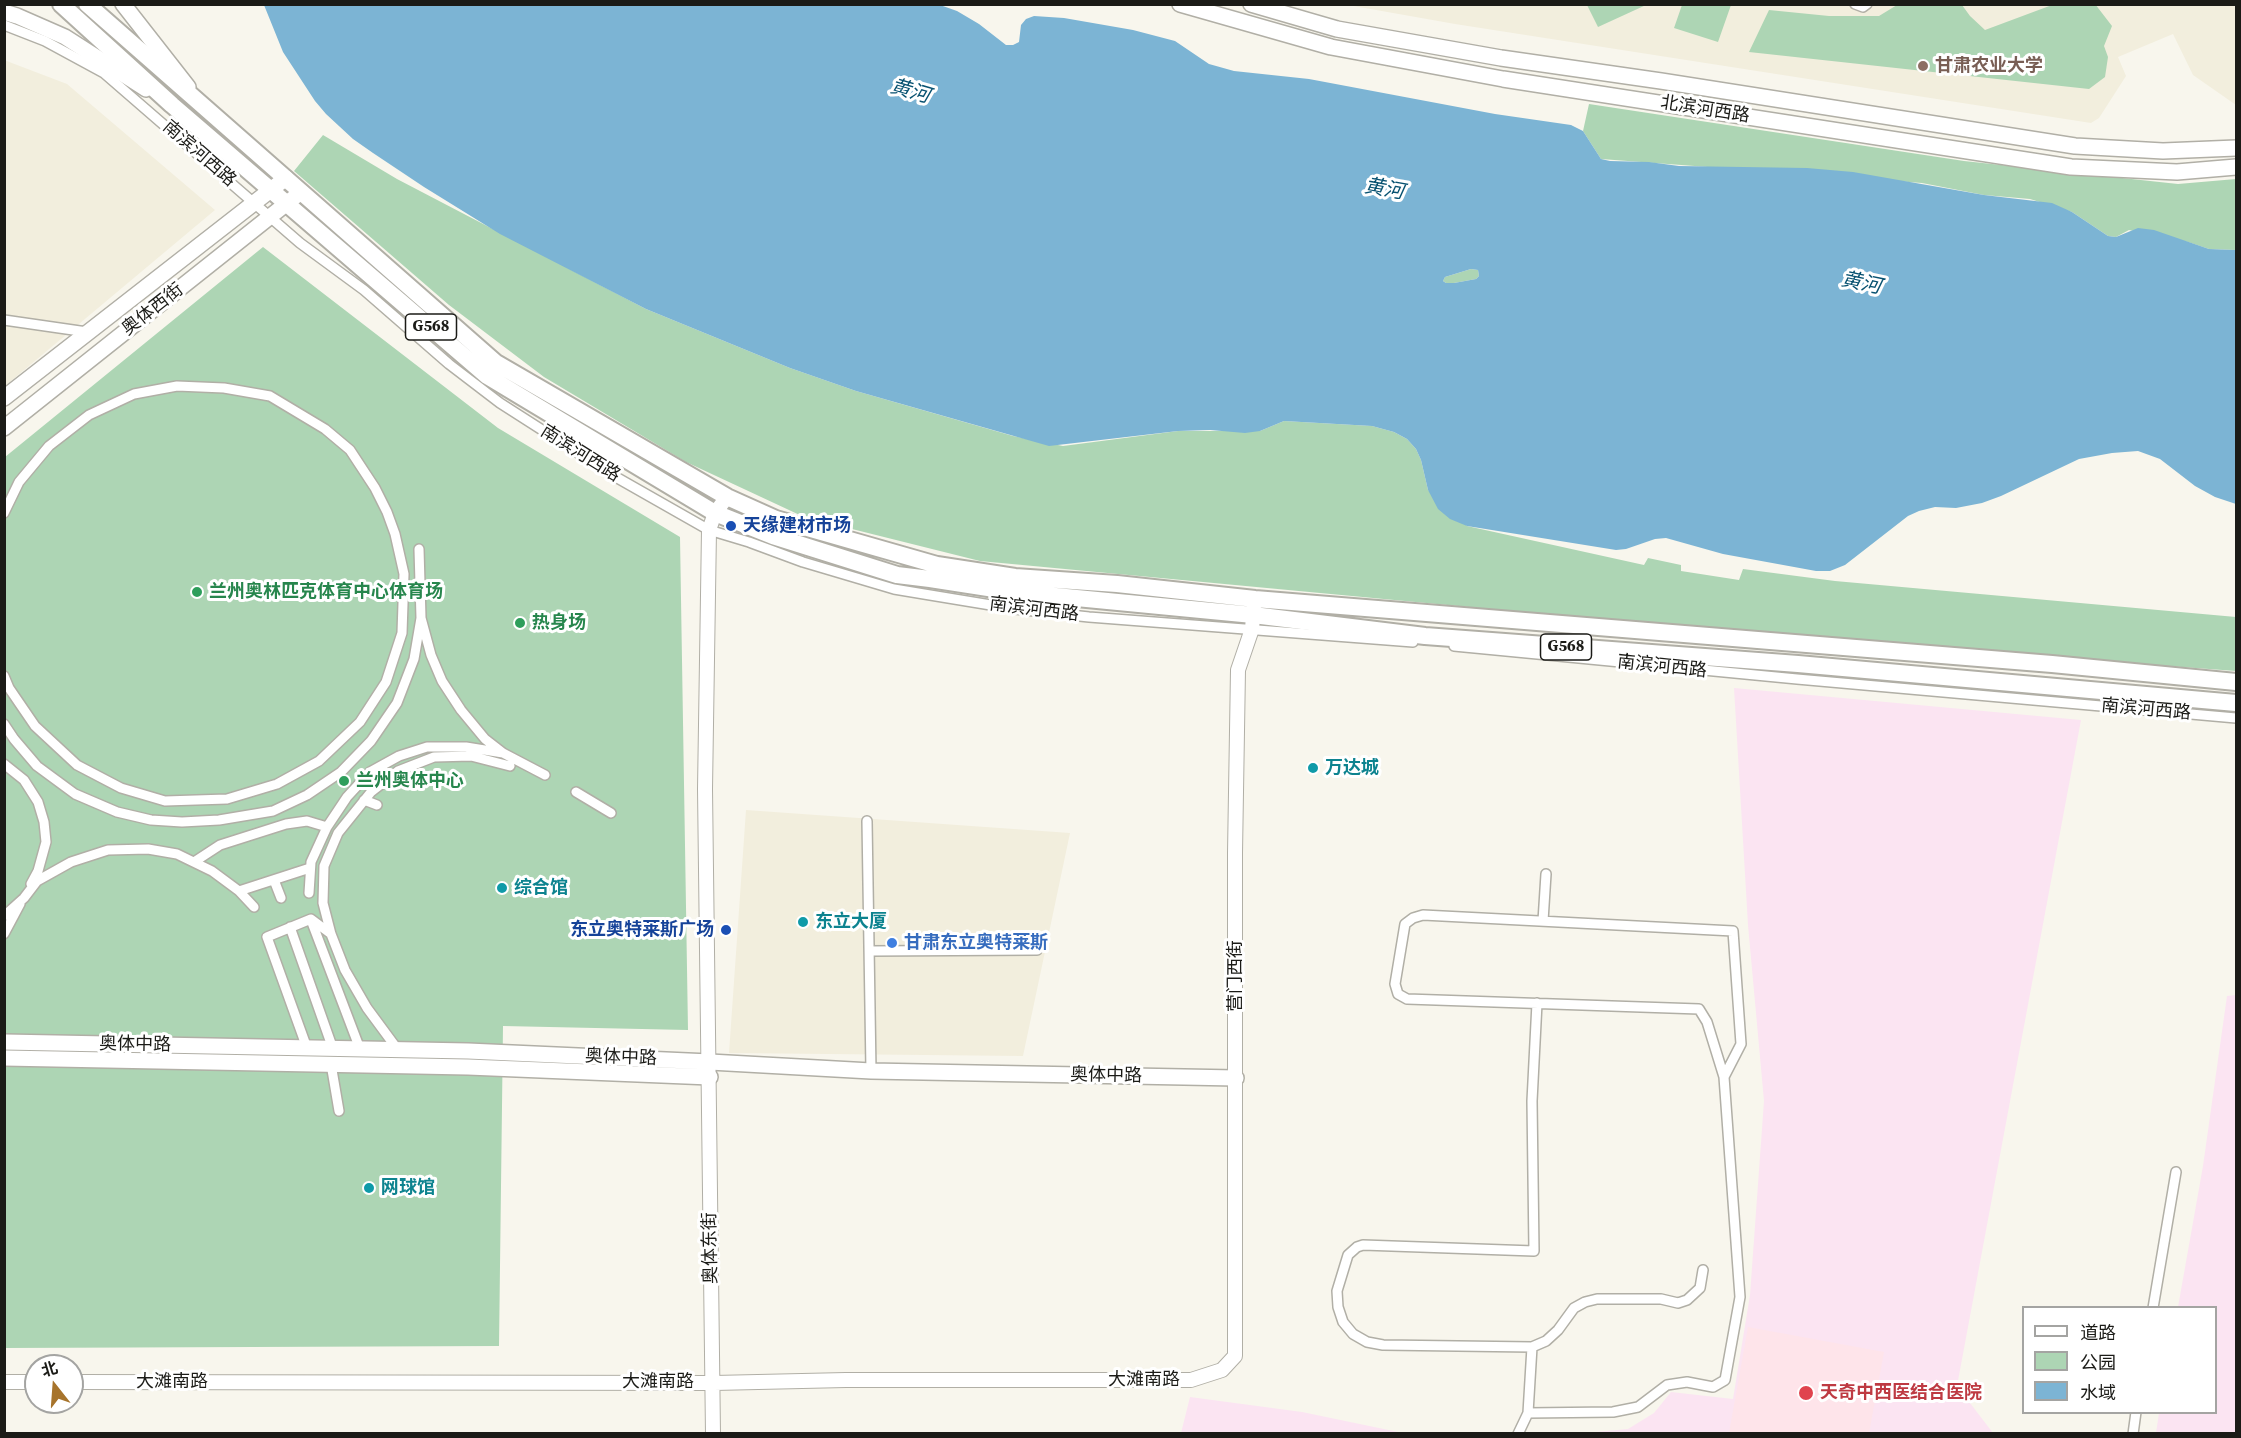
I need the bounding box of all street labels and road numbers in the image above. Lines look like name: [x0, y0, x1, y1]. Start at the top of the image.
street label: 北滨河西路: [1659, 92, 1751, 128]
street label: 南滨河西路: [158, 116, 240, 192]
street label: 奥体西街: [118, 279, 188, 341]
road number: G568: [406, 314, 456, 340]
street label: 南滨河西路: [536, 421, 624, 487]
street label: 南滨河西路: [988, 594, 1080, 626]
road number: G568: [1540, 634, 1592, 660]
street label: 南滨河西路: [1616, 652, 1708, 682]
street label: 南滨河西路: [2100, 695, 2192, 725]
street label: 营门西街: [1225, 940, 1247, 1012]
street label: 奥体中路: [99, 1034, 171, 1056]
street label: 奥体中路: [585, 1046, 657, 1070]
street label: 奥体中路: [1070, 1065, 1142, 1087]
street label: 奥体东街: [700, 1212, 722, 1284]
street label: 大滩南路: [1108, 1369, 1180, 1391]
street label: 大滩南路: [136, 1371, 208, 1393]
street label: 大滩南路: [622, 1371, 694, 1393]

